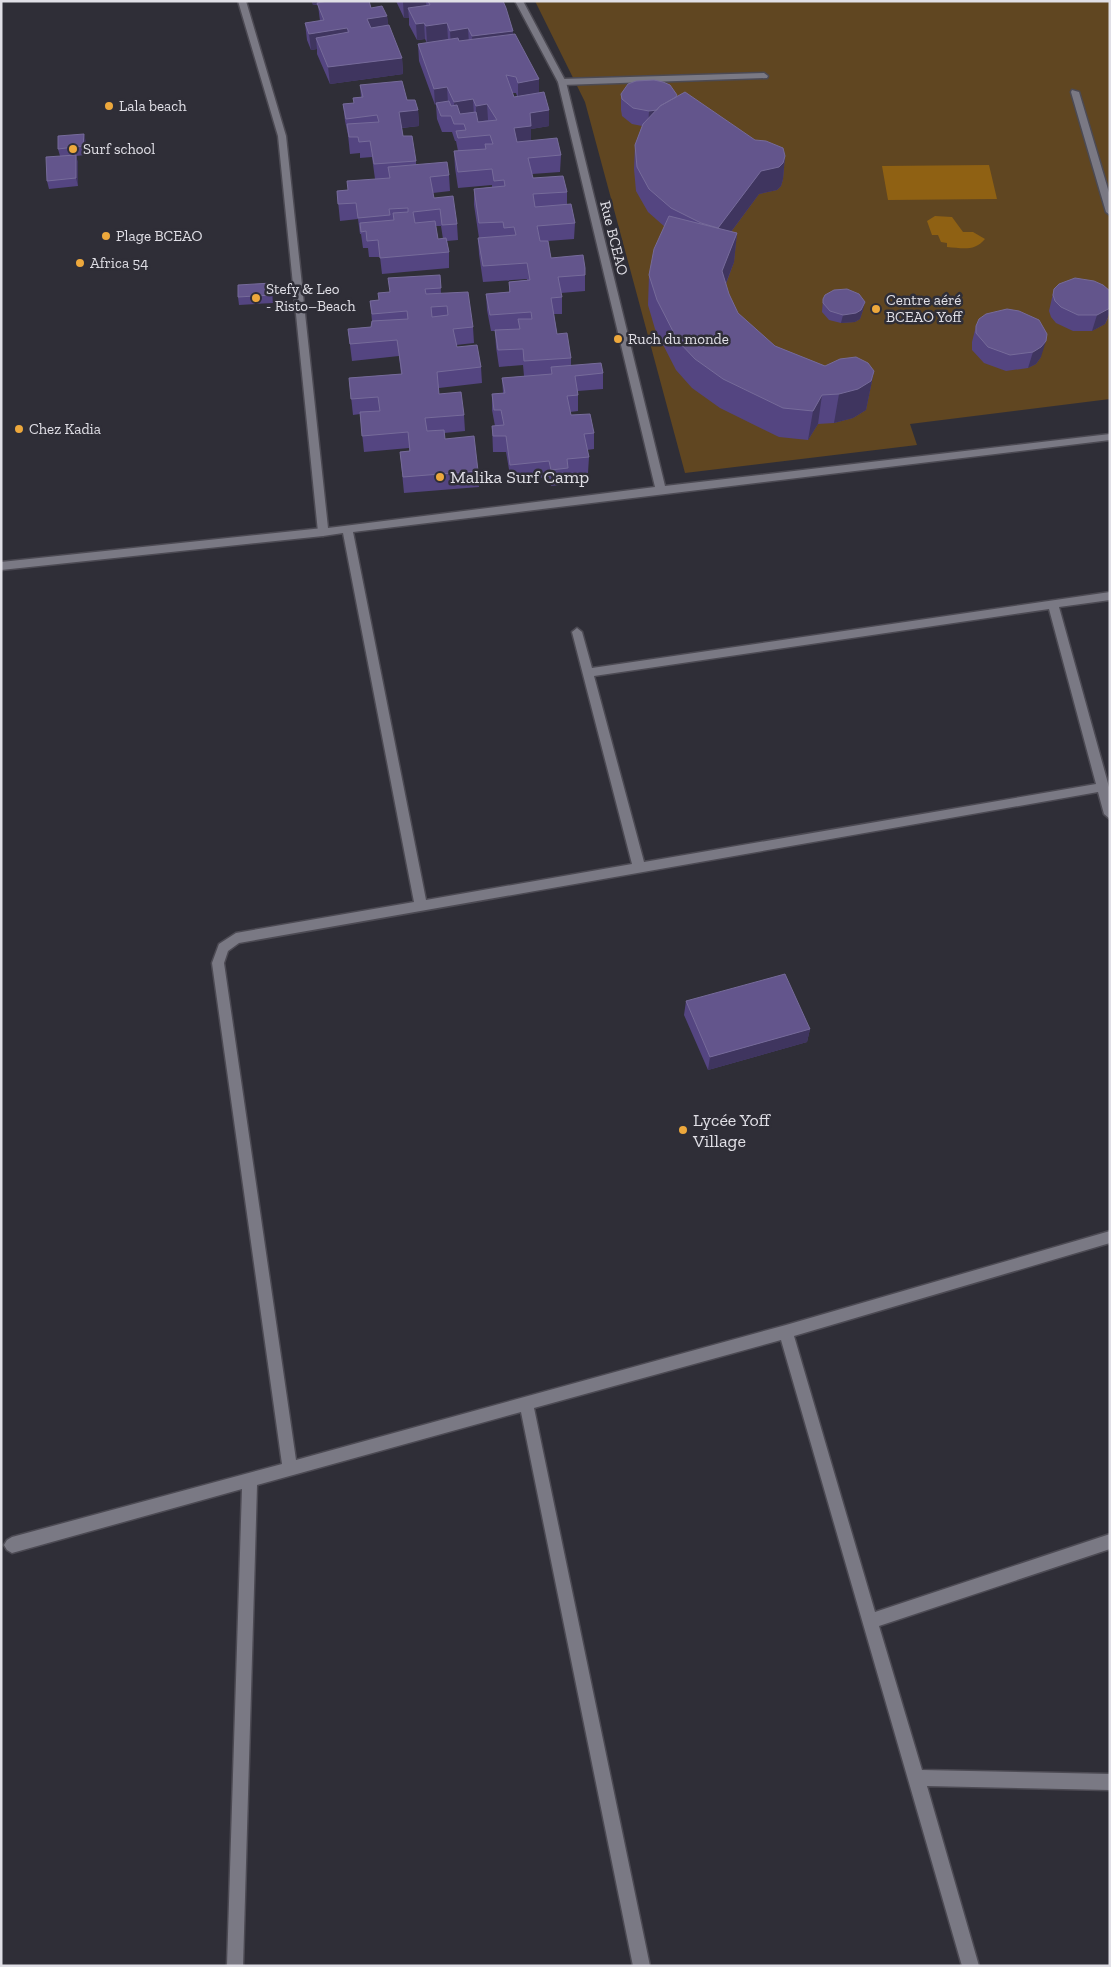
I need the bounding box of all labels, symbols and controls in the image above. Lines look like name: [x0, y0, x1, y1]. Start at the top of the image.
place label: Lala beach: [119, 97, 187, 115]
marker: Lala beach: [103, 100, 115, 112]
place label: Surf school: [83, 140, 155, 158]
marker: Surf school: [67, 143, 79, 155]
street label: Rue BCEAO: [596, 199, 632, 277]
place label: Plage BCEAO: [116, 227, 202, 245]
marker: Plage BCEAO: [100, 230, 112, 242]
place label: Africa 54: [90, 254, 148, 272]
marker: Africa 54: [74, 257, 86, 269]
place label: Stefy & Leo - Risto–Beach: [266, 280, 356, 315]
place label: Centre aéré BCEAO Yoff: [886, 291, 963, 326]
marker: Stefy & Leo - Risto–Beach: [250, 292, 262, 304]
marker: Centre aéré BCEAO Yoff: [870, 303, 882, 315]
place label: Ruch du monde: [628, 330, 729, 348]
marker: Ruch du monde: [612, 333, 624, 345]
place label: Chez Kadia: [29, 420, 101, 438]
marker: Chez Kadia: [13, 423, 25, 435]
place label: Malika Surf Camp: [450, 466, 589, 488]
marker: Malika Surf Camp: [434, 471, 446, 483]
place label: Lycée Yoff Village: [692, 1109, 772, 1152]
marker: Lycée Yoff Village: [677, 1124, 689, 1136]

